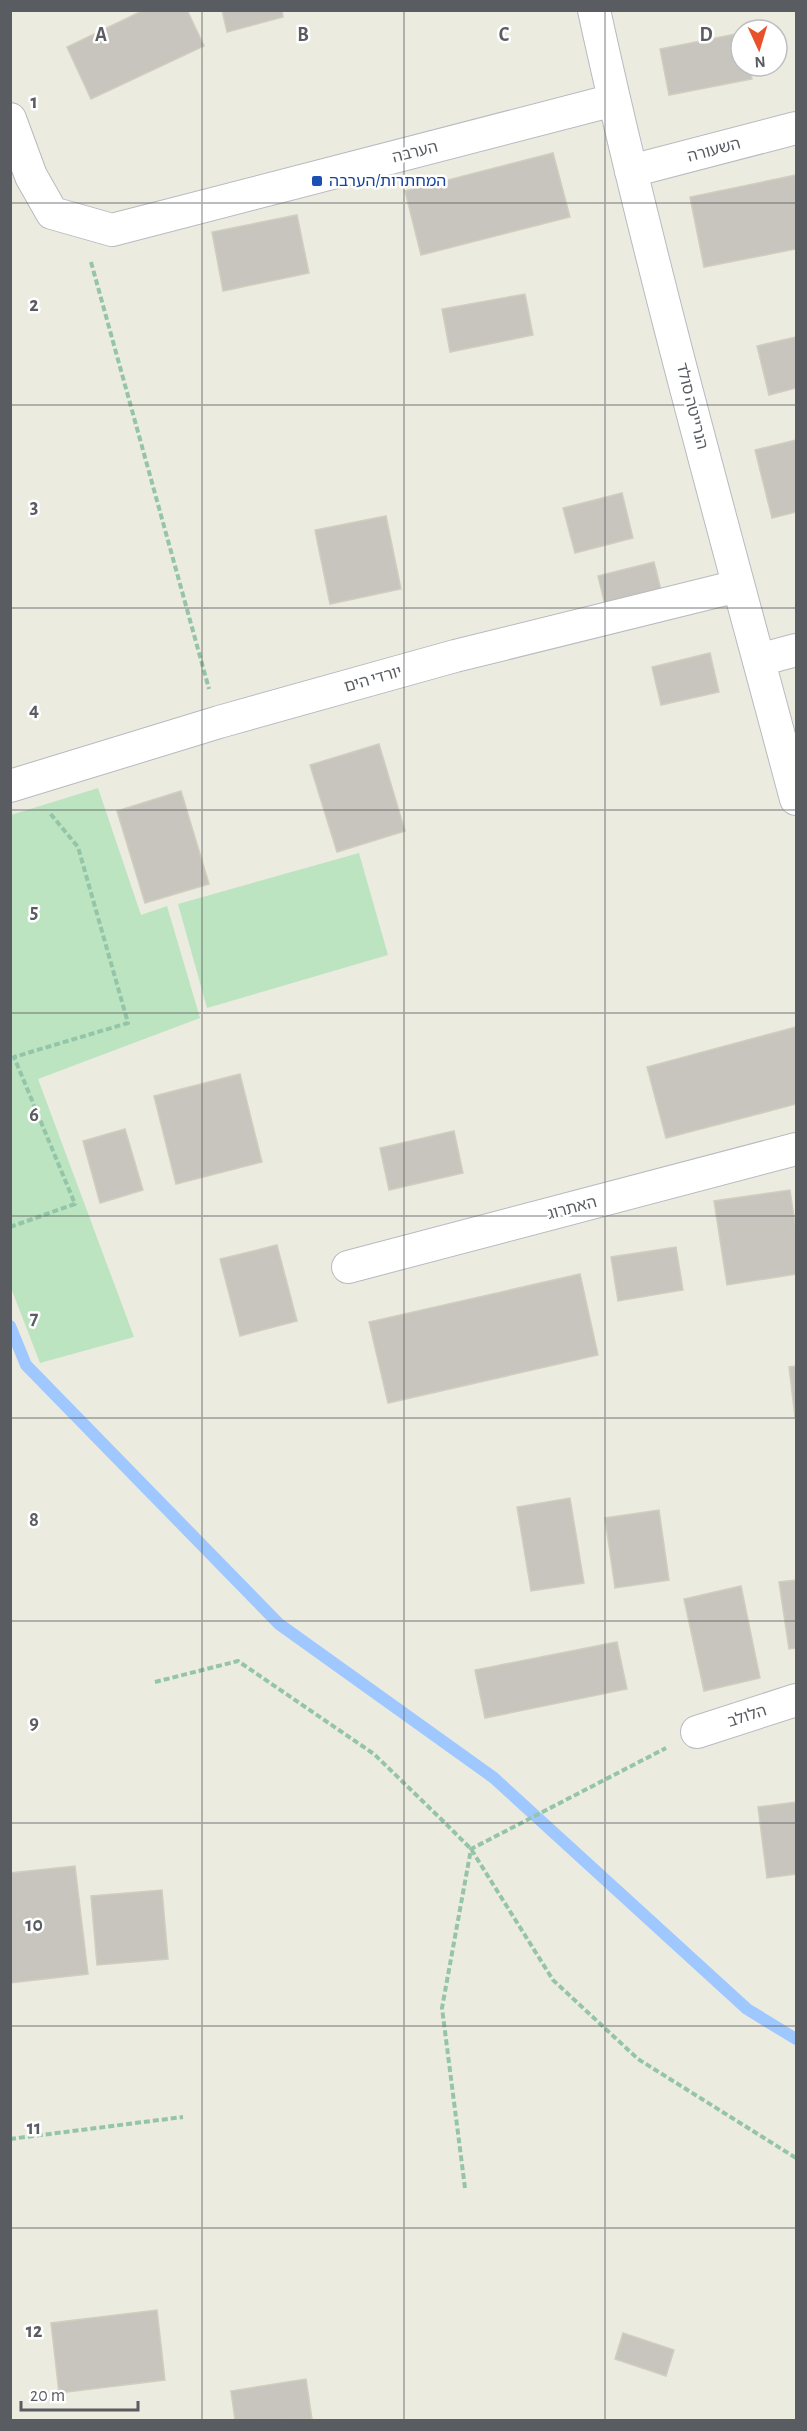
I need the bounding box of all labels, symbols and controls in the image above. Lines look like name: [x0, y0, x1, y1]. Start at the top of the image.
north arrow: [729, 18, 789, 78]
text: A: [95, 25, 107, 45]
text: B: [297, 25, 309, 45]
text: C: [499, 25, 510, 45]
text: D: [699, 25, 713, 45]
text: N: [754, 54, 766, 70]
text: 1: [30, 92, 38, 112]
street label: השעורה: [686, 135, 742, 165]
street label: הערבה: [391, 139, 439, 165]
place label: המחתרות/הערבה: [329, 173, 446, 189]
marker: המחתרות/הערבה: [310, 174, 324, 188]
text: 2: [29, 295, 39, 315]
street label: הנרייטה סולד: [674, 361, 710, 451]
text: 3: [30, 497, 38, 517]
street label: יורדי הים: [342, 663, 404, 695]
text: 4: [29, 700, 39, 720]
text: 5: [30, 902, 38, 922]
text: 6: [29, 1105, 39, 1125]
street label: האתרוג: [546, 1194, 598, 1222]
text: 7: [30, 1308, 39, 1328]
text: 8: [29, 1510, 39, 1530]
street label: הלולב: [725, 1702, 769, 1730]
text: 9: [29, 1713, 39, 1733]
text: 10: [25, 1915, 43, 1935]
text: 11: [27, 2118, 41, 2138]
text: 12: [26, 2321, 42, 2341]
scale bar: [21, 2374, 138, 2412]
text: 20 m: [30, 2387, 65, 2405]

